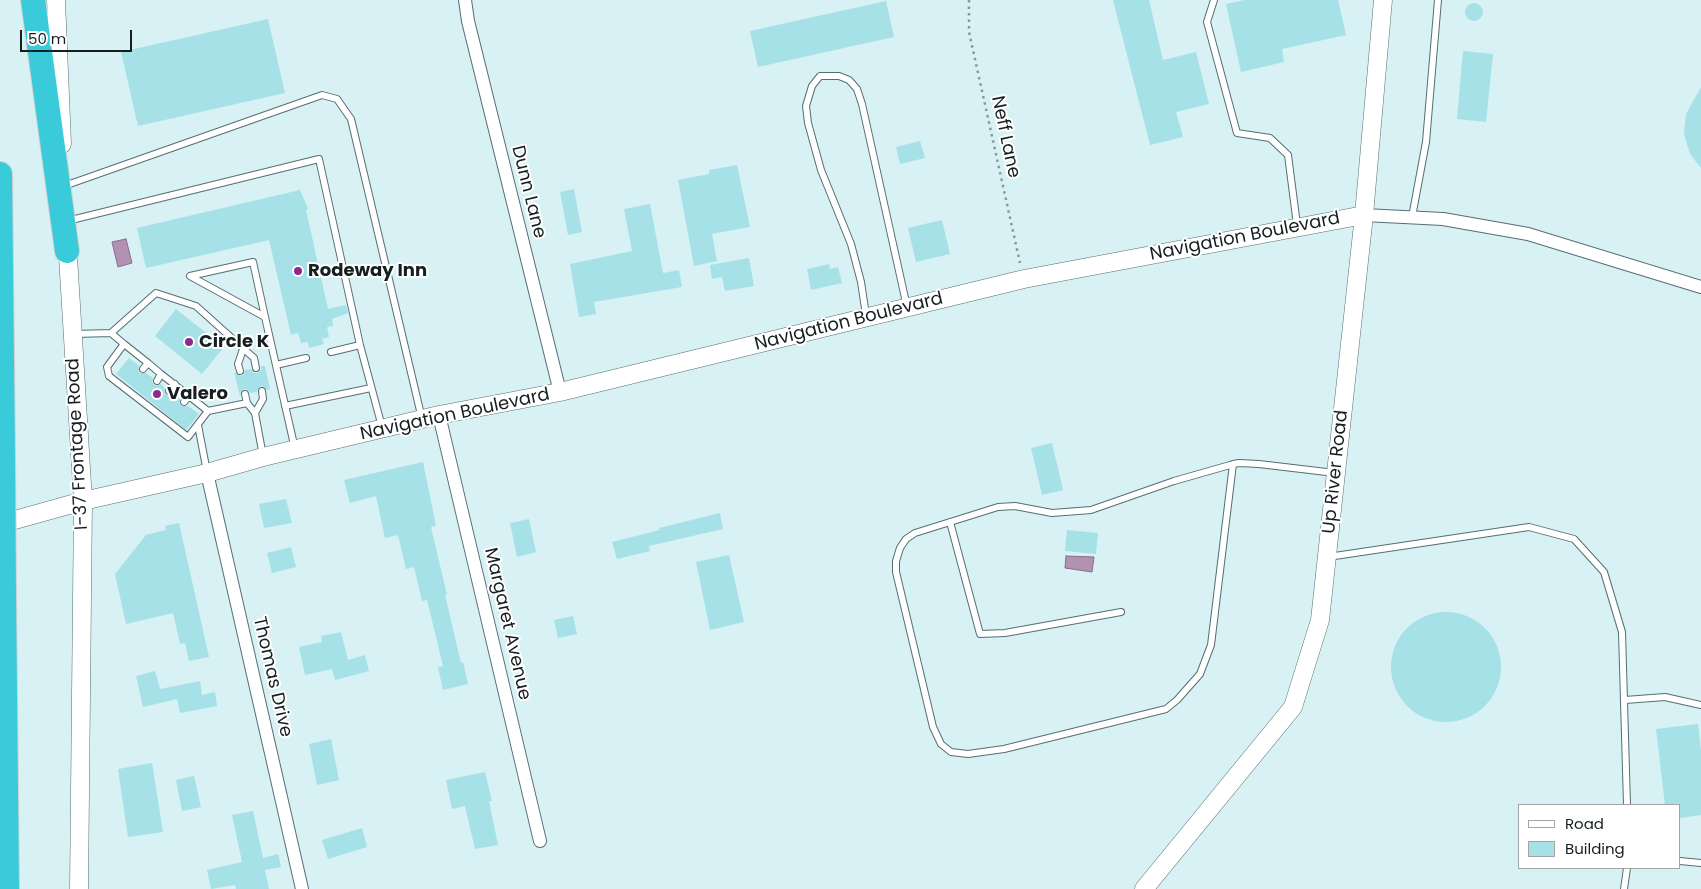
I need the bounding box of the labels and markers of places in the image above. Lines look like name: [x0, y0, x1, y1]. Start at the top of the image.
place label: Rodeway Inn: [308, 260, 427, 282]
marker: Rodeway Inn: [292, 265, 304, 277]
place label: Circle K: [199, 331, 269, 353]
marker: Circle K: [183, 336, 195, 348]
place label: Valero: [167, 383, 228, 405]
marker: Valero: [151, 388, 163, 400]

